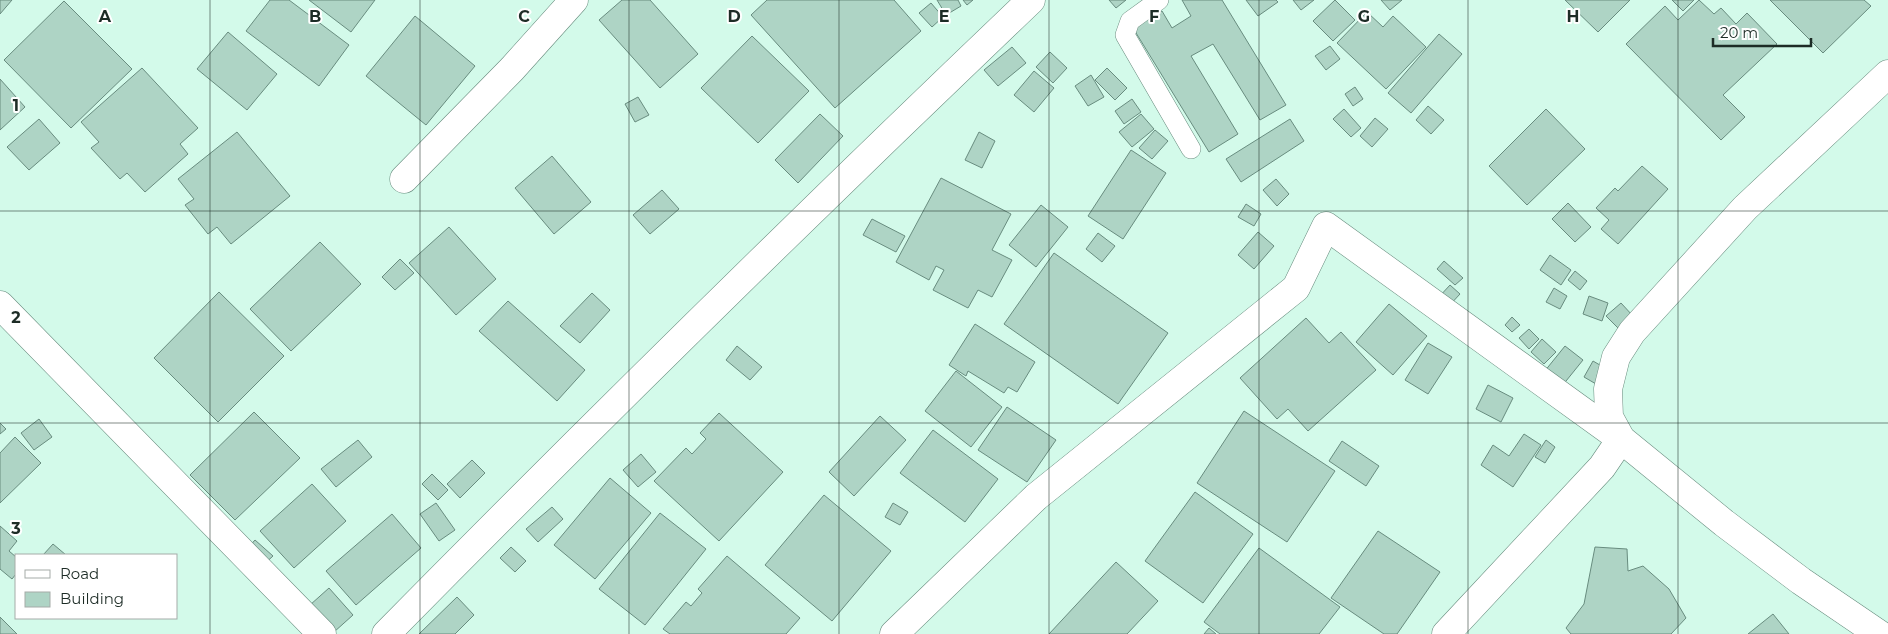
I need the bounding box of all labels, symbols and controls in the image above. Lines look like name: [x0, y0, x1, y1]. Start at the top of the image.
text: A: [98, 7, 112, 26]
text: B: [309, 7, 321, 26]
text: C: [518, 7, 530, 26]
text: D: [727, 7, 741, 26]
text: E: [939, 7, 949, 26]
text: F: [1149, 7, 1159, 26]
text: G: [1358, 7, 1370, 26]
text: H: [1567, 7, 1579, 26]
scale bar: [1713, 15, 1810, 47]
text: 20 m: [1720, 23, 1758, 42]
text: 1: [13, 96, 19, 115]
text: 2: [11, 308, 21, 327]
text: 3: [10, 519, 21, 538]
legend: [15, 554, 178, 619]
text: Road: [60, 564, 99, 583]
text: Building: [60, 589, 124, 608]

